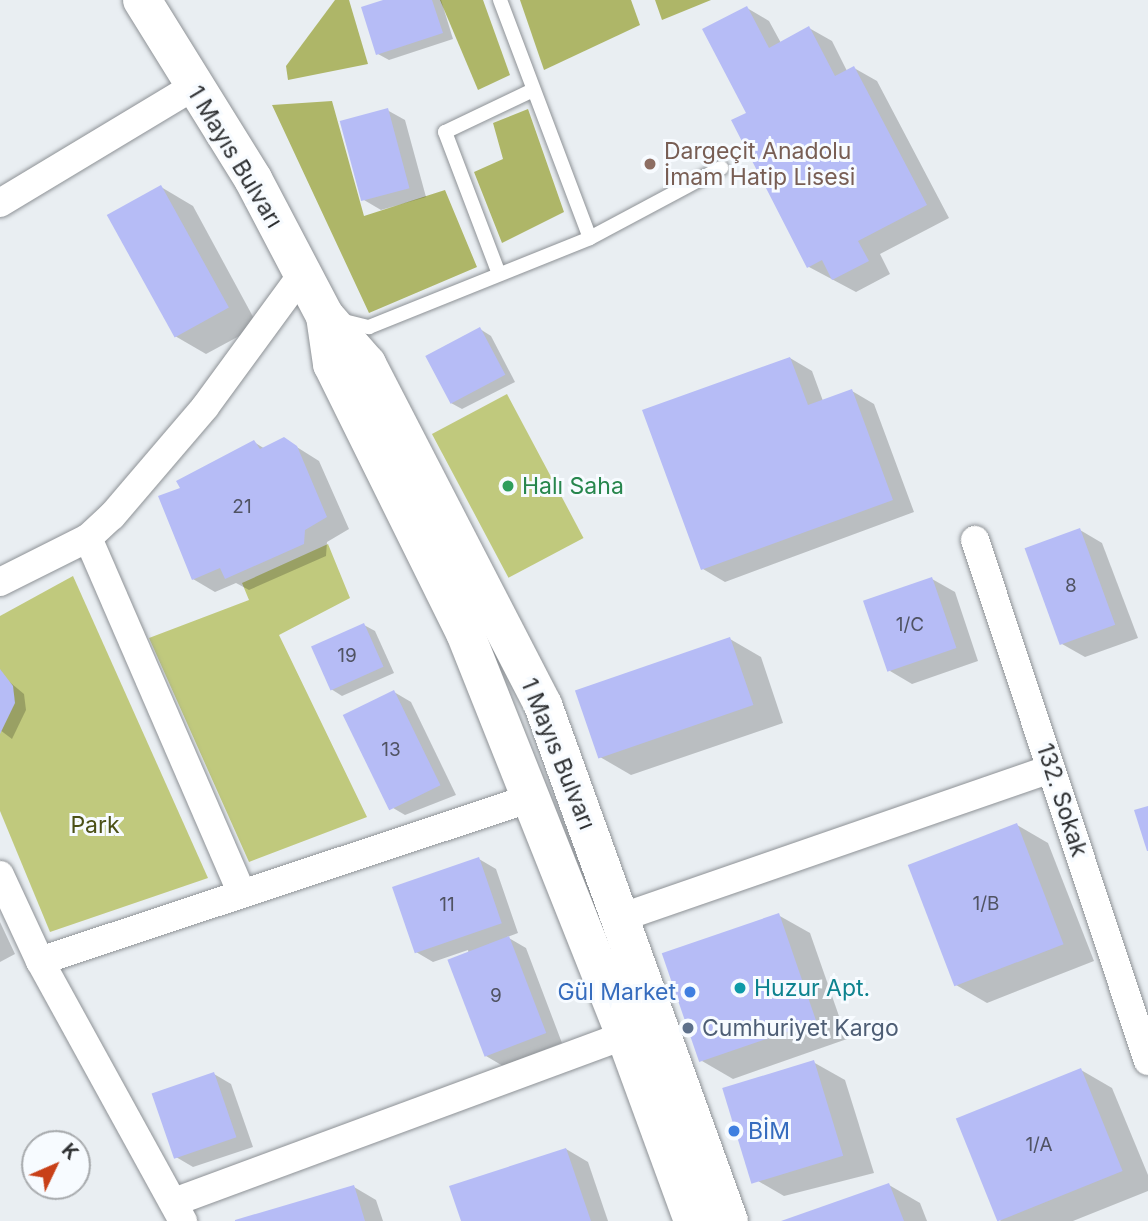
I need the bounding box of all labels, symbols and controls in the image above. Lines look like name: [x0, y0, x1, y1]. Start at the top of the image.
street label: 1 Mayıs Bulvarı: [182, 81, 288, 233]
place label: Dargeçit Anadolu İmam Hatip Lisesi: [664, 137, 855, 191]
marker: Dargeçit Anadolu İmam Hatip Lisesi: [642, 156, 658, 172]
place label: Halı Saha: [522, 472, 624, 500]
marker: Halı Saha: [500, 478, 516, 494]
house number: 21: [232, 496, 252, 518]
house number: 8: [1065, 575, 1077, 597]
house number: 1/C: [896, 614, 924, 636]
house number: 19: [337, 645, 357, 667]
street label: 1 Mayıs Bulvarı: [515, 674, 601, 834]
house number: 13: [381, 739, 401, 761]
street label: 132. Sokak: [1031, 740, 1093, 860]
park label: Park: [70, 811, 120, 839]
house number: 1/B: [972, 893, 1000, 915]
house number: 11: [439, 894, 455, 916]
place label: Huzur Apt.: [754, 974, 870, 1002]
place label: Gül Market: [557, 978, 676, 1006]
marker: Huzur Apt.: [732, 980, 748, 996]
marker: Gül Market: [682, 984, 698, 1000]
house number: 9: [490, 985, 502, 1007]
place label: Cumhuriyet Kargo: [702, 1014, 899, 1042]
marker: Cumhuriyet Kargo: [680, 1020, 696, 1036]
place label: BİM: [748, 1117, 790, 1145]
marker: BİM: [726, 1123, 742, 1139]
north arrow: [21, 1130, 91, 1200]
house number: 1/A: [1025, 1134, 1053, 1156]
text: K: [57, 1139, 83, 1164]

